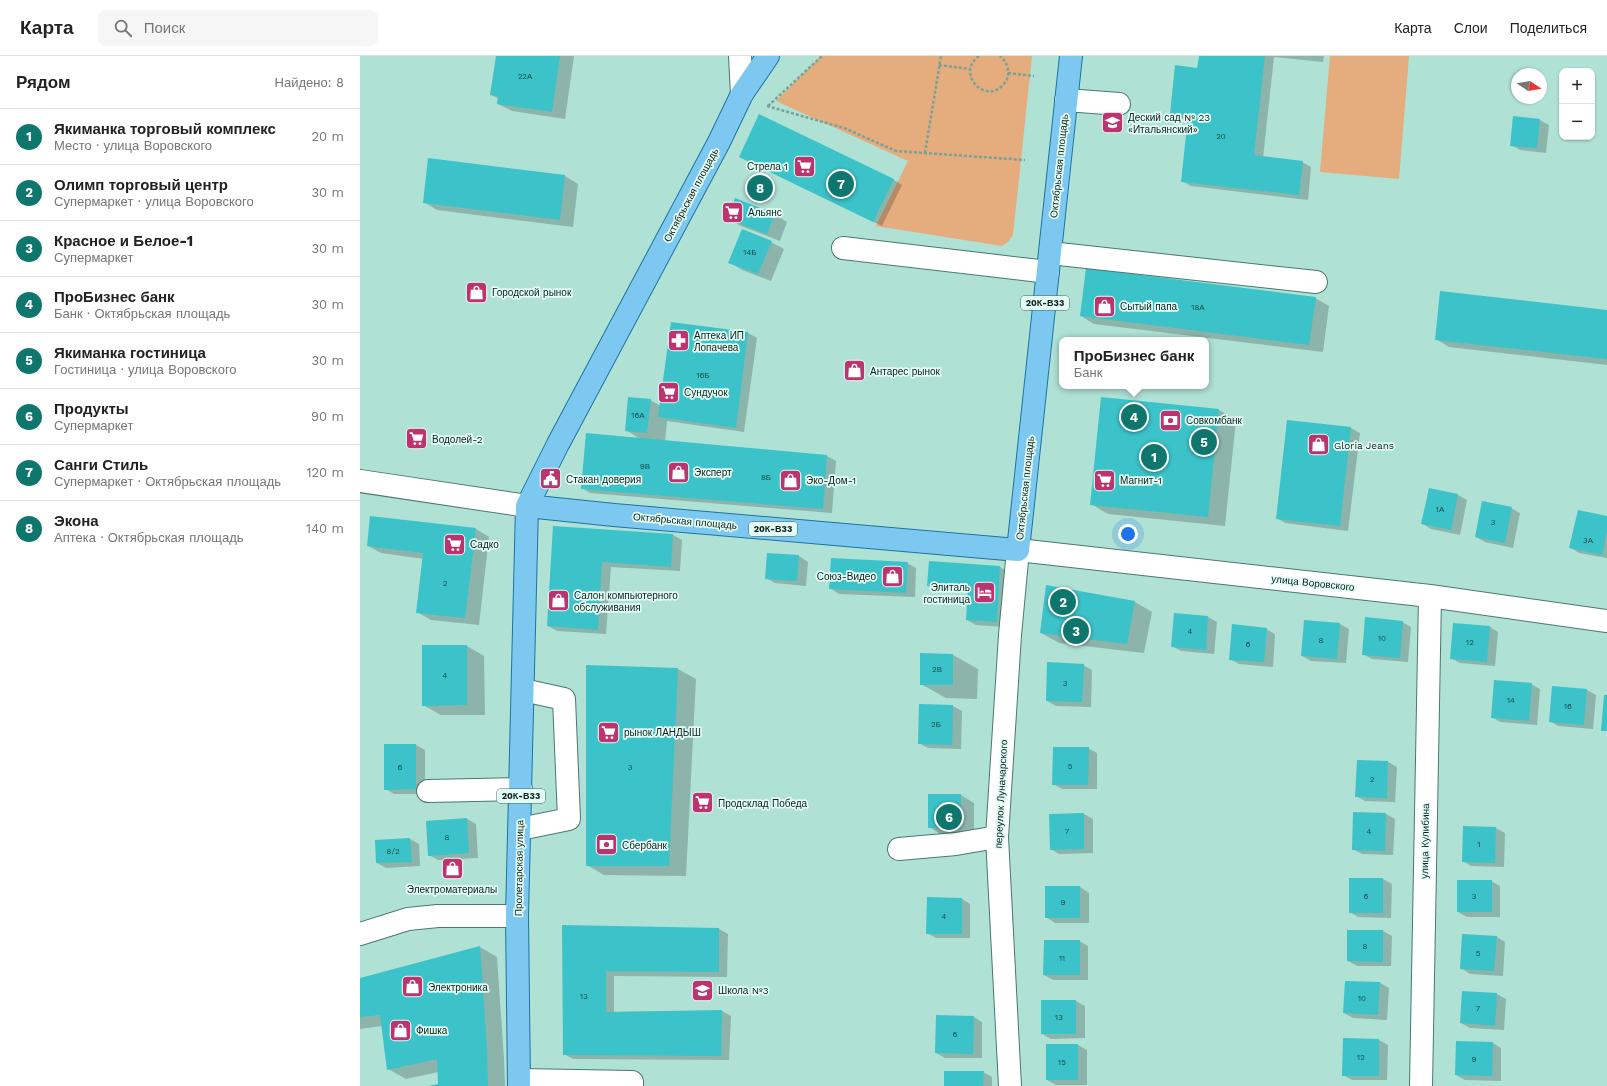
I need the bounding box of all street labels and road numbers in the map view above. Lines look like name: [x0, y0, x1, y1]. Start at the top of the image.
street label: Октябрьская площадь: [1048, 113, 1070, 219]
street label: Октябрьская площадь: [662, 146, 720, 244]
road number: 20К-В33: [1021, 296, 1069, 310]
street label: Октябрьская площадь: [1014, 435, 1036, 541]
street label: Октябрьская площадь: [632, 511, 738, 531]
road number: 20К-В33: [749, 522, 797, 536]
street label: улица Воровского: [1271, 573, 1356, 593]
street label: переулок Луначарского: [993, 739, 1009, 849]
road number: 20К-В33: [497, 789, 545, 803]
street label: улица Кулибина: [1419, 803, 1431, 879]
street label: Пролетарская улица: [513, 819, 525, 916]

